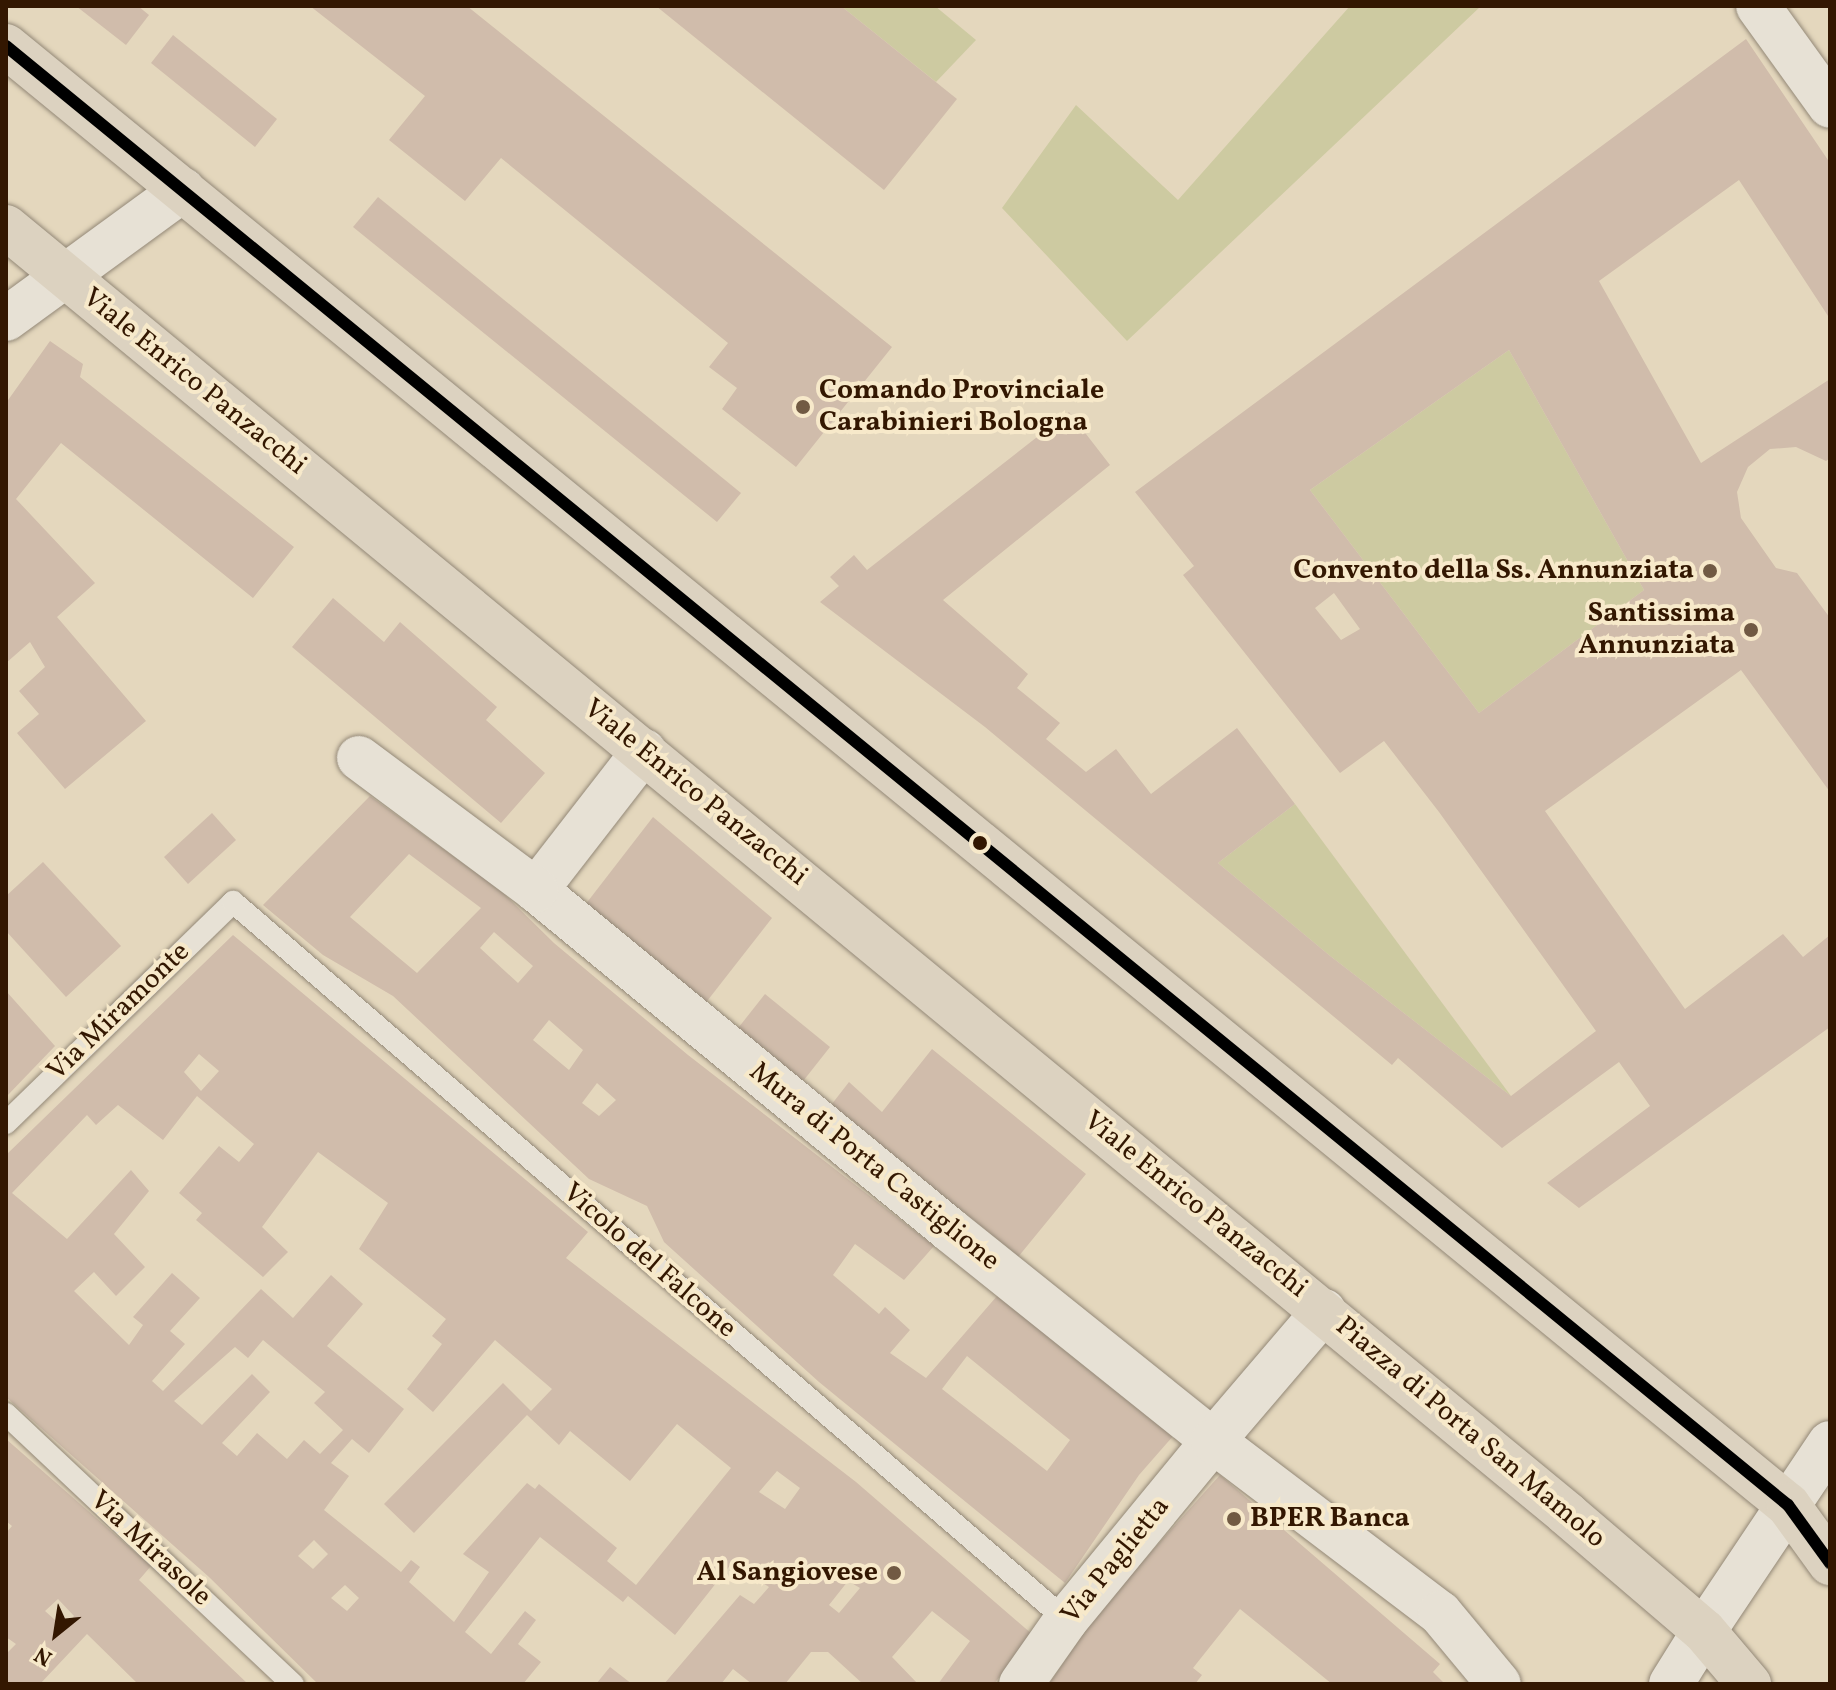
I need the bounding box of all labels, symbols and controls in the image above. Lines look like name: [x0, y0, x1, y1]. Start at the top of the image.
street label: Viale Enrico Panzacchi: [75, 281, 313, 483]
place label: Comando Provinciale Carabinieri Bologna: [819, 374, 1104, 440]
marker: Comando Provinciale Carabinieri Bologna: [794, 398, 812, 416]
place label: Convento della Ss. Annunziata: [1293, 554, 1694, 588]
marker: Convento della Ss. Annunziata: [1701, 562, 1719, 580]
place label: Santissima Annunziata: [1578, 597, 1735, 663]
marker: Santissima Annunziata: [1742, 621, 1760, 639]
street label: Viale Enrico Panzacchi: [576, 692, 814, 894]
unlabelled marker: [972, 835, 988, 851]
street label: Via Miramonte: [41, 936, 197, 1088]
street label: Mura di Porta Castiglione: [742, 1056, 1006, 1278]
street label: Viale Enrico Panzacchi: [1076, 1104, 1314, 1306]
street label: Vicolo del Falcone: [555, 1176, 743, 1346]
street label: Piazza di Porta San Mamolo: [1328, 1310, 1612, 1556]
street label: Via Mirasole: [82, 1484, 218, 1614]
street label: Via Paglietta: [1055, 1491, 1177, 1631]
place label: BPER Banca: [1250, 1502, 1410, 1536]
marker: BPER Banca: [1225, 1510, 1243, 1528]
place label: Al Sangiovese: [696, 1556, 878, 1590]
marker: Al Sangiovese: [885, 1564, 903, 1582]
north arrow: [16, 1594, 96, 1674]
text: N: [29, 1638, 58, 1673]

